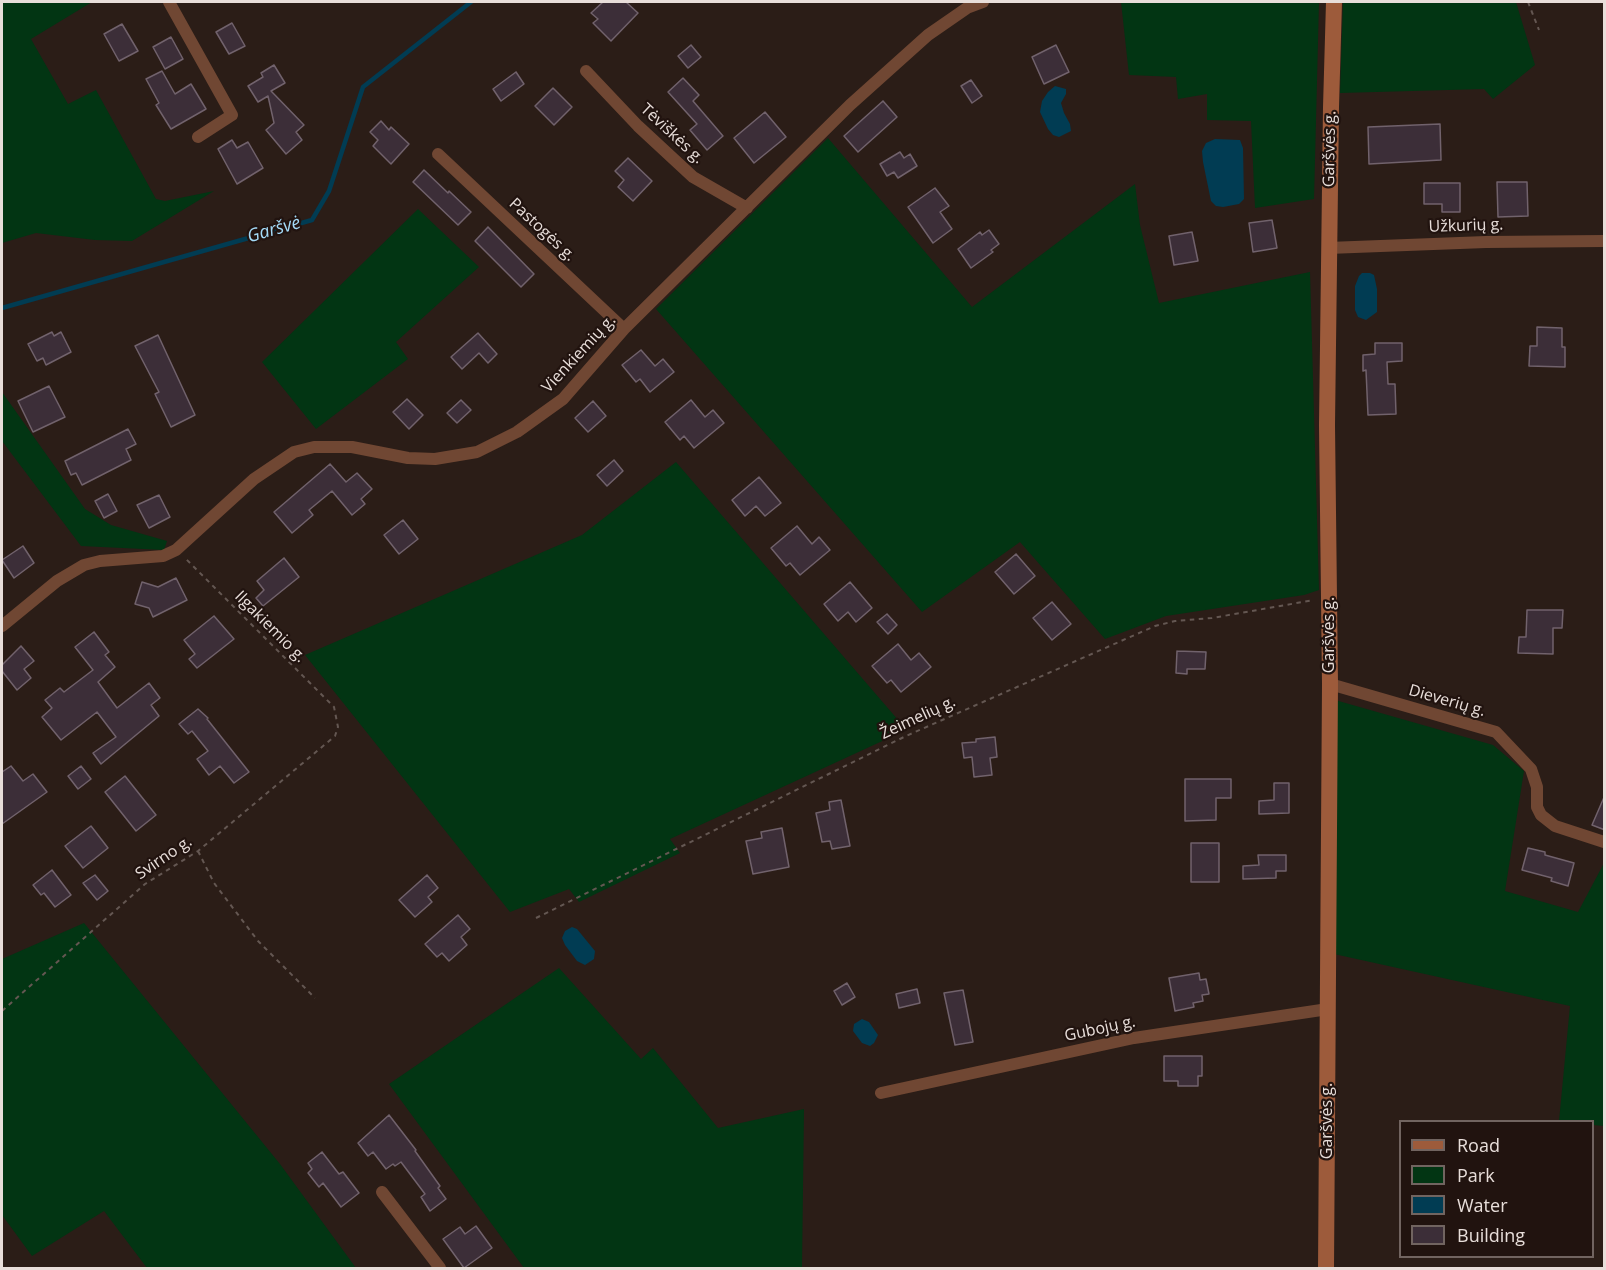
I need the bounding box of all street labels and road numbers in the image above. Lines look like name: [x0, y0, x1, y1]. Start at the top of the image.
street label: Tėviškės g.: [636, 100, 708, 168]
street label: Garšvės g.: [1320, 111, 1340, 187]
street label: Pastogės g.: [505, 194, 579, 266]
street label: Užkurių g.: [1428, 215, 1504, 237]
street label: Vienkiemių g.: [538, 311, 620, 397]
street label: Ilgakiemio g.: [230, 587, 310, 667]
street label: Garšvės g.: [1319, 597, 1339, 673]
street label: Dieverių g.: [1406, 681, 1488, 721]
street label: Žeimelių g.: [877, 692, 959, 744]
street label: Svirno g.: [132, 832, 196, 884]
street label: Gubojų g.: [1063, 1012, 1137, 1046]
street label: Garšvės g.: [1317, 1083, 1337, 1159]

